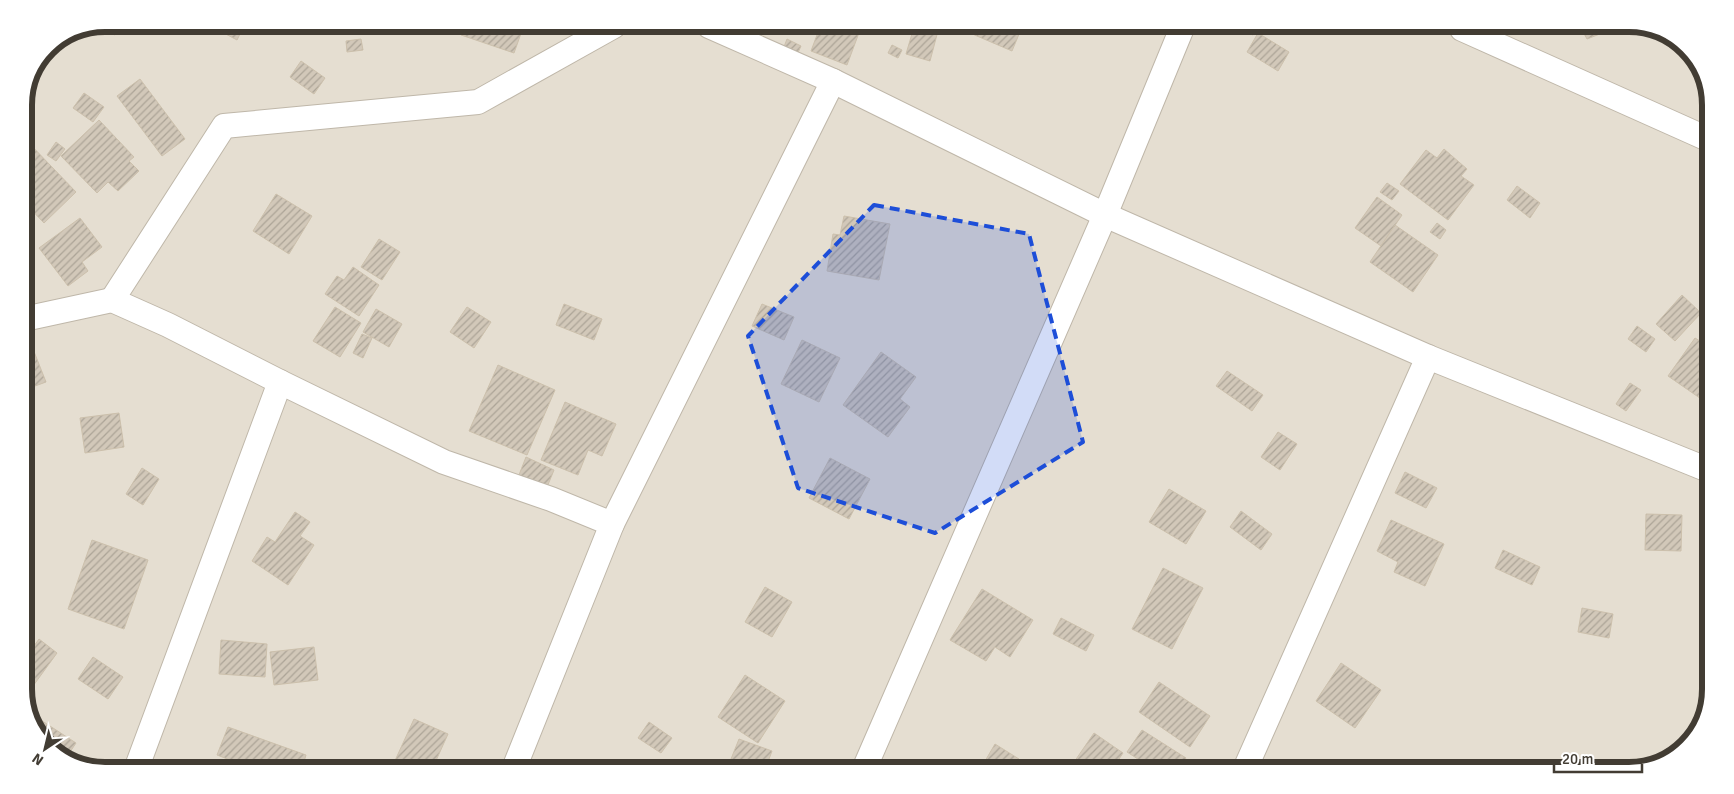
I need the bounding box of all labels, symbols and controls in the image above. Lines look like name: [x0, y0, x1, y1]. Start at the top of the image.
north arrow: [20, 724, 70, 774]
scale bar: [1554, 742, 1642, 774]
text: N: [29, 749, 47, 769]
text: 20 m: [1562, 750, 1593, 768]

